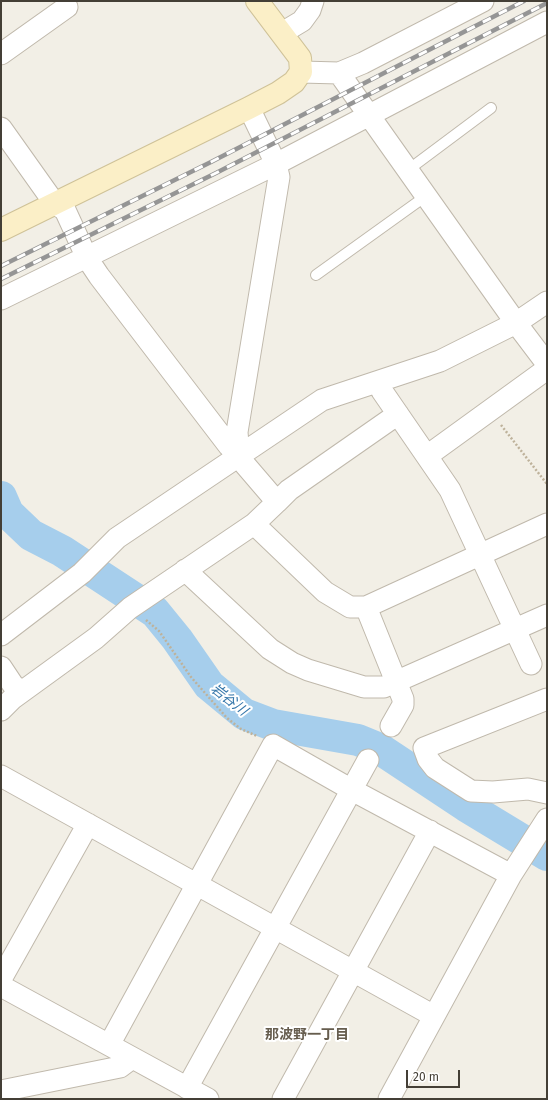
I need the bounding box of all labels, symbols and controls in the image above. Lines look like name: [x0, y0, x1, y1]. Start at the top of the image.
water label: 岩谷川: [207, 680, 251, 720]
district label: 那波野一丁目: [265, 1027, 349, 1043]
scale bar: [408, 1062, 462, 1088]
text: 20 m: [413, 1070, 439, 1084]

